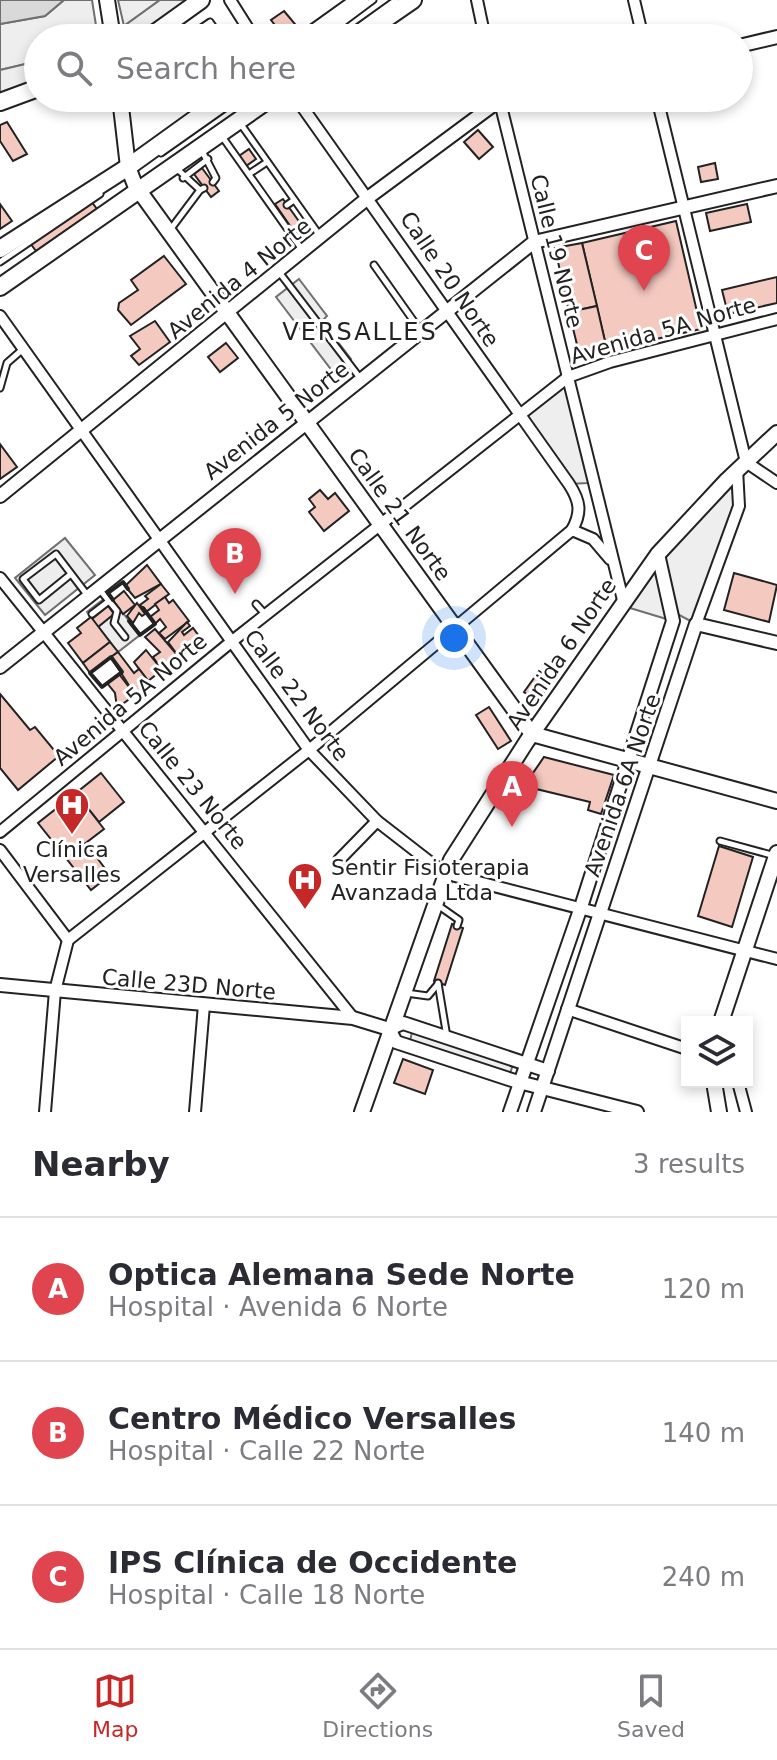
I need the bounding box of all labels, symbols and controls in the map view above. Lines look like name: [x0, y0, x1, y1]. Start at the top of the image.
search box: [24, 24, 753, 112]
icon: search: [52, 46, 96, 90]
text: Search here: [116, 51, 296, 86]
street label: Calle 19 Norte: [525, 172, 588, 331]
street label: Calle 20 Norte: [395, 207, 504, 352]
street label: Avenida 4 Norte: [163, 213, 316, 344]
pin: C: [618, 225, 670, 291]
street label: Avenida 5A Norte: [567, 292, 759, 369]
district label: VERSALLES: [282, 318, 438, 346]
street label: Avenida 5 Norte: [199, 356, 354, 485]
street label: Calle 21 Norte: [343, 443, 456, 585]
pin: B: [209, 528, 261, 594]
street label: Avenida 6 Norte: [502, 574, 621, 735]
your location: [434, 618, 474, 658]
street label: Calle 22 Norte: [239, 625, 354, 766]
street label: Avenida 5A Norte: [49, 628, 212, 771]
street label: Avenida 6A Norte: [579, 690, 666, 880]
street label: Calle 23 Norte: [133, 716, 252, 854]
pin: A: [486, 761, 538, 827]
hospital icon: Clínica Versalles: [53, 786, 91, 836]
place label: Clínica Versalles: [23, 837, 121, 887]
place label: Sentir Fisioterapia Avanzada Ltda: [331, 855, 530, 905]
hospital icon: Sentir Fisioterapia Avanzada Ltda: [286, 861, 324, 911]
street label: Calle 23D Norte: [101, 964, 277, 1005]
map controls: [681, 1016, 753, 1088]
button: layers: [681, 1016, 753, 1088]
text: Nearby: [32, 1144, 170, 1184]
text: 3 results: [633, 1149, 745, 1179]
text: Optica Alemana Sede Norte: [108, 1257, 575, 1292]
text: A: [48, 1274, 68, 1304]
text: 120 m: [662, 1274, 745, 1304]
text: Hospital · Avenida 6 Norte: [108, 1292, 448, 1322]
text: Centro Médico Versalles: [108, 1401, 516, 1436]
text: B: [48, 1418, 68, 1448]
text: 140 m: [662, 1418, 745, 1448]
text: Hospital · Calle 22 Norte: [108, 1436, 425, 1466]
text: IPS Clínica de Occidente: [108, 1545, 517, 1580]
text: C: [48, 1562, 68, 1592]
text: 240 m: [662, 1562, 745, 1592]
text: Hospital · Calle 18 Norte: [108, 1580, 425, 1610]
tab: Map: [92, 1669, 138, 1742]
tab: Directions: [322, 1669, 433, 1742]
tab: Saved: [617, 1669, 685, 1742]

